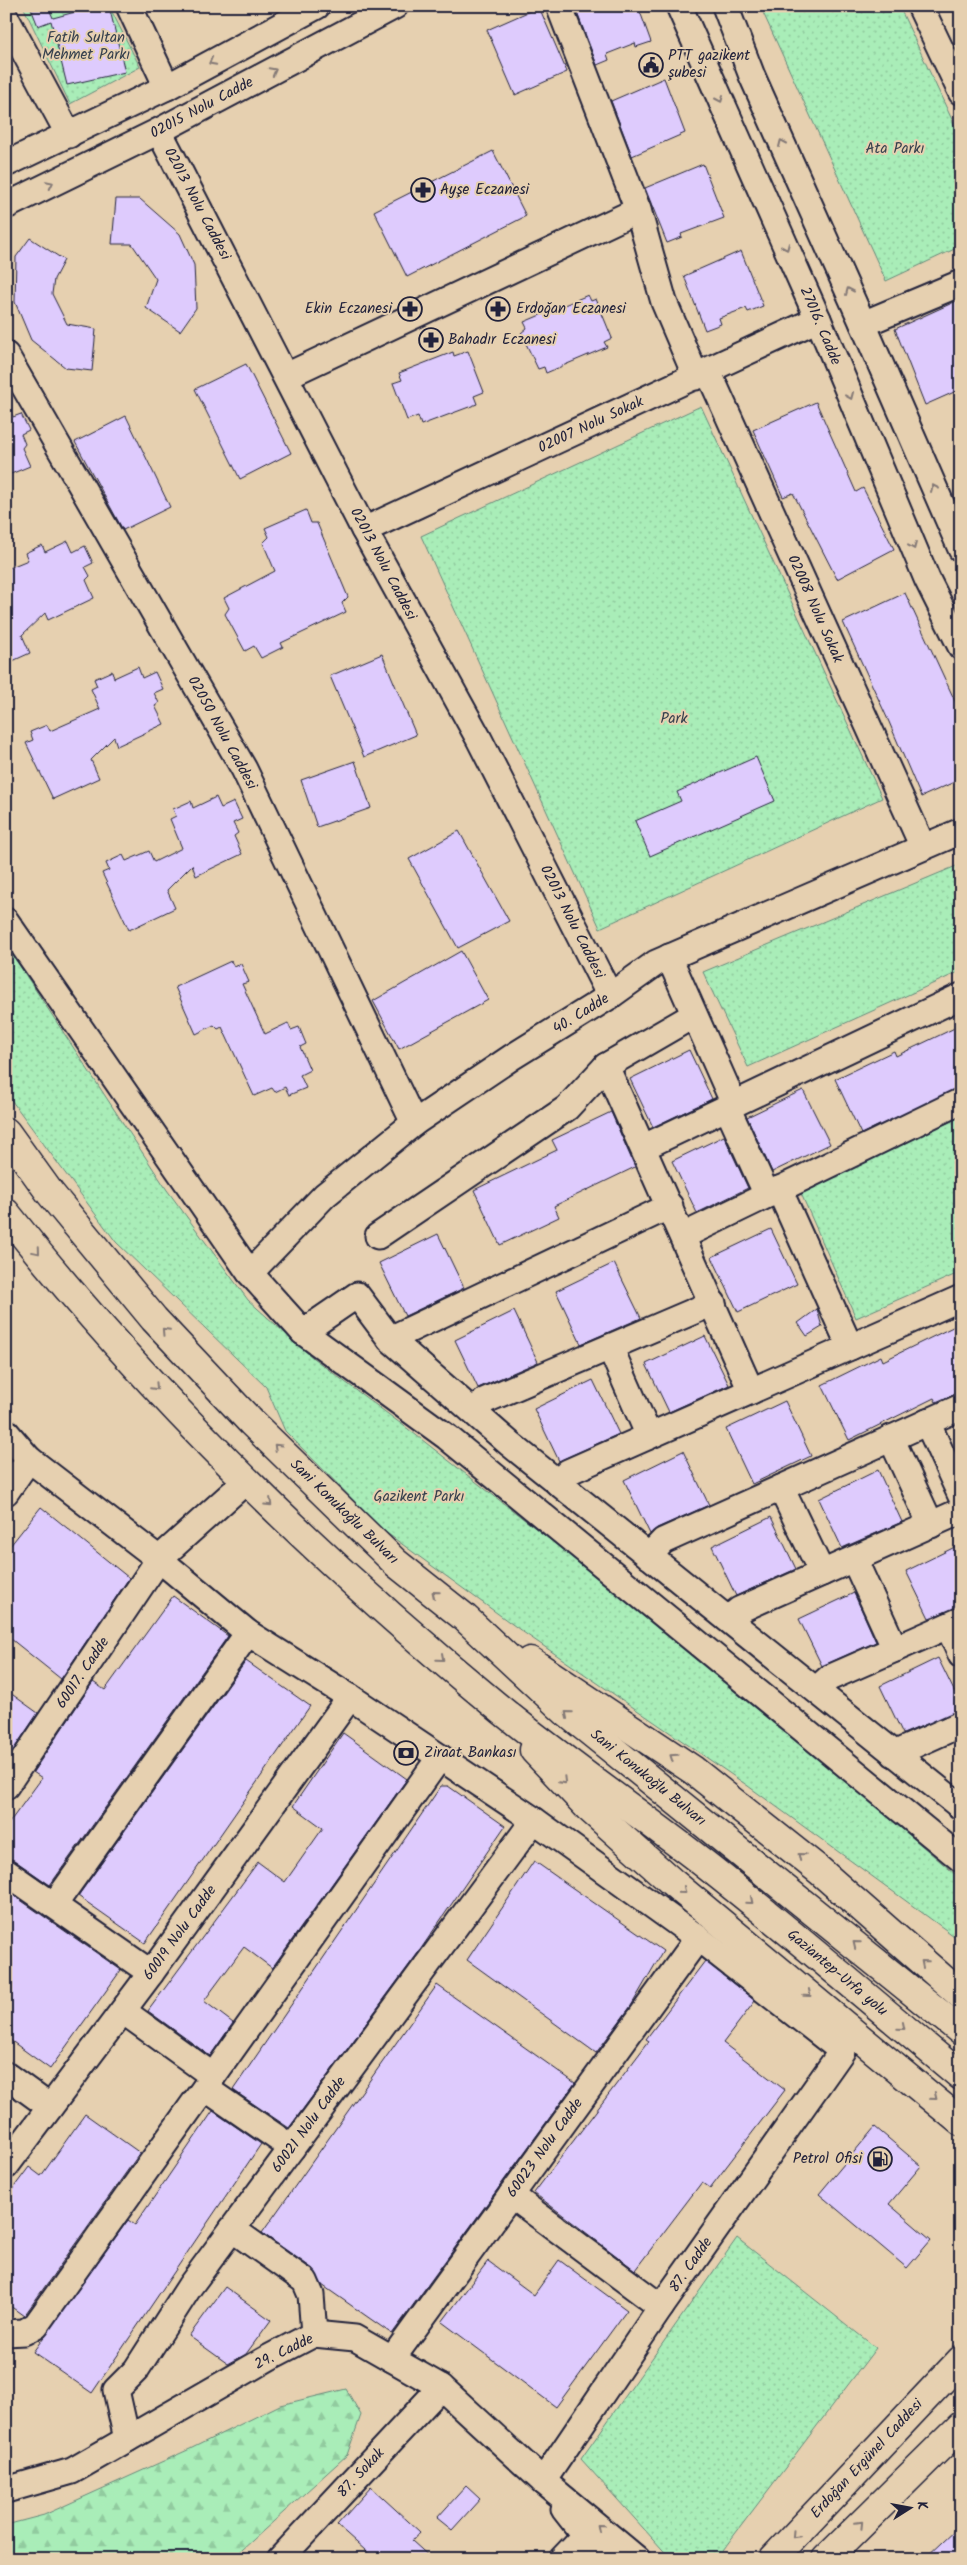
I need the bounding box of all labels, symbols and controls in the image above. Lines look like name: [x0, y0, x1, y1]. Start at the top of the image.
park label: Fatih Sultan Mehmet Parkı: [42, 26, 130, 67]
place label: PTT gazikent şubesi: [668, 44, 750, 85]
public building icon: PTT gazikent şubesi: [638, 52, 664, 78]
one-way arrow: [208, 56, 217, 66]
one-way arrow: [268, 67, 277, 77]
street label: 02015 Nolu Cadde: [146, 71, 258, 145]
one-way arrow: [713, 94, 724, 103]
park label: Ata Parkı: [865, 137, 925, 161]
one-way arrow: [778, 139, 788, 148]
street label: 02013 Nolu Caddesi: [157, 143, 238, 266]
pharmacy icon: Ayşe Eczanesi: [410, 177, 436, 203]
place label: Ayşe Eczanesi: [440, 178, 531, 202]
one-way arrow: [45, 180, 54, 190]
one-way arrow: [779, 242, 790, 251]
street label: 27016. Cadde: [793, 283, 847, 369]
one-way arrow: [844, 287, 855, 296]
pharmacy icon: Ekin Eczanesi: [397, 296, 423, 322]
pharmacy icon: Erdoğan Eczanesi: [485, 296, 511, 322]
place label: Ekin Eczanesi: [305, 297, 393, 321]
place label: Erdoğan Eczanesi: [516, 297, 627, 321]
pharmacy icon: Bahadır Eczanesi: [418, 327, 444, 353]
place label: Bahadır Eczanesi: [448, 328, 557, 352]
street label: 02007 Nolu Sokak: [534, 390, 649, 460]
one-way arrow: [844, 391, 855, 400]
one-way arrow: [930, 484, 941, 493]
street label: 02013 Nolu Caddesi: [343, 503, 424, 626]
one-way arrow: [907, 541, 918, 550]
street label: 02008 Nolu Sokak: [780, 551, 850, 668]
street label: 02050 Nolu Caddesi: [181, 672, 264, 796]
park label: Park: [660, 707, 689, 731]
street label: 02013 Nolu Caddesi: [533, 861, 612, 984]
street label: 40. Cadde: [548, 987, 614, 1041]
one-way arrow: [32, 1245, 41, 1254]
one-way arrow: [162, 1327, 171, 1336]
one-way arrow: [149, 1381, 158, 1390]
one-way arrow: [274, 1444, 283, 1453]
street label: Sani Konukoğlu Bulvarı: [284, 1453, 404, 1571]
park label: Gazikent Parkı: [373, 1485, 465, 1509]
one-way arrow: [263, 1497, 272, 1506]
one-way arrow: [431, 1591, 440, 1600]
street label: 60017. Cadde: [50, 1632, 116, 1714]
one-way arrow: [436, 1653, 445, 1662]
one-way arrow: [565, 1711, 574, 1720]
street label: Sani Konukoğlu Bulvarı: [585, 1723, 712, 1833]
bank icon: Ziraat Bankası: [393, 1740, 419, 1766]
place label: Ziraat Bankası: [424, 1741, 517, 1765]
one-way arrow: [669, 1754, 679, 1763]
one-way arrow: [557, 1776, 566, 1785]
one-way arrow: [798, 1854, 807, 1862]
street label: 60019 Nolu Cadde: [137, 1880, 223, 1986]
one-way arrow: [677, 1885, 686, 1893]
one-way arrow: [744, 1896, 753, 1904]
street label: Gaziantep-Urfa yolu: [781, 1924, 893, 2022]
one-way arrow: [852, 1941, 861, 1950]
one-way arrow: [921, 1960, 930, 1968]
one-way arrow: [802, 1989, 811, 1997]
one-way arrow: [896, 2022, 905, 2030]
street label: 60021 Nolu Cadde: [266, 2071, 352, 2178]
one-way arrow: [928, 2092, 937, 2101]
street label: 60023 Nolu Cadde: [501, 2093, 590, 2203]
fuel station icon: Petrol Ofisi: [867, 2146, 893, 2172]
place label: Petrol Ofisi: [793, 2147, 863, 2171]
street label: 87. Cadde: [663, 2232, 719, 2298]
street label: 29. Cadde: [250, 2327, 318, 2377]
street label: Erdoğan Ergünel Caddesi: [805, 2393, 930, 2524]
street label: 87. Sokak: [331, 2442, 391, 2504]
north arrow: [884, 2482, 934, 2532]
text: K: [910, 2499, 933, 2513]
one-way arrow: [854, 2521, 863, 2530]
one-way arrow: [597, 2524, 606, 2532]
one-way arrow: [792, 2530, 801, 2539]

